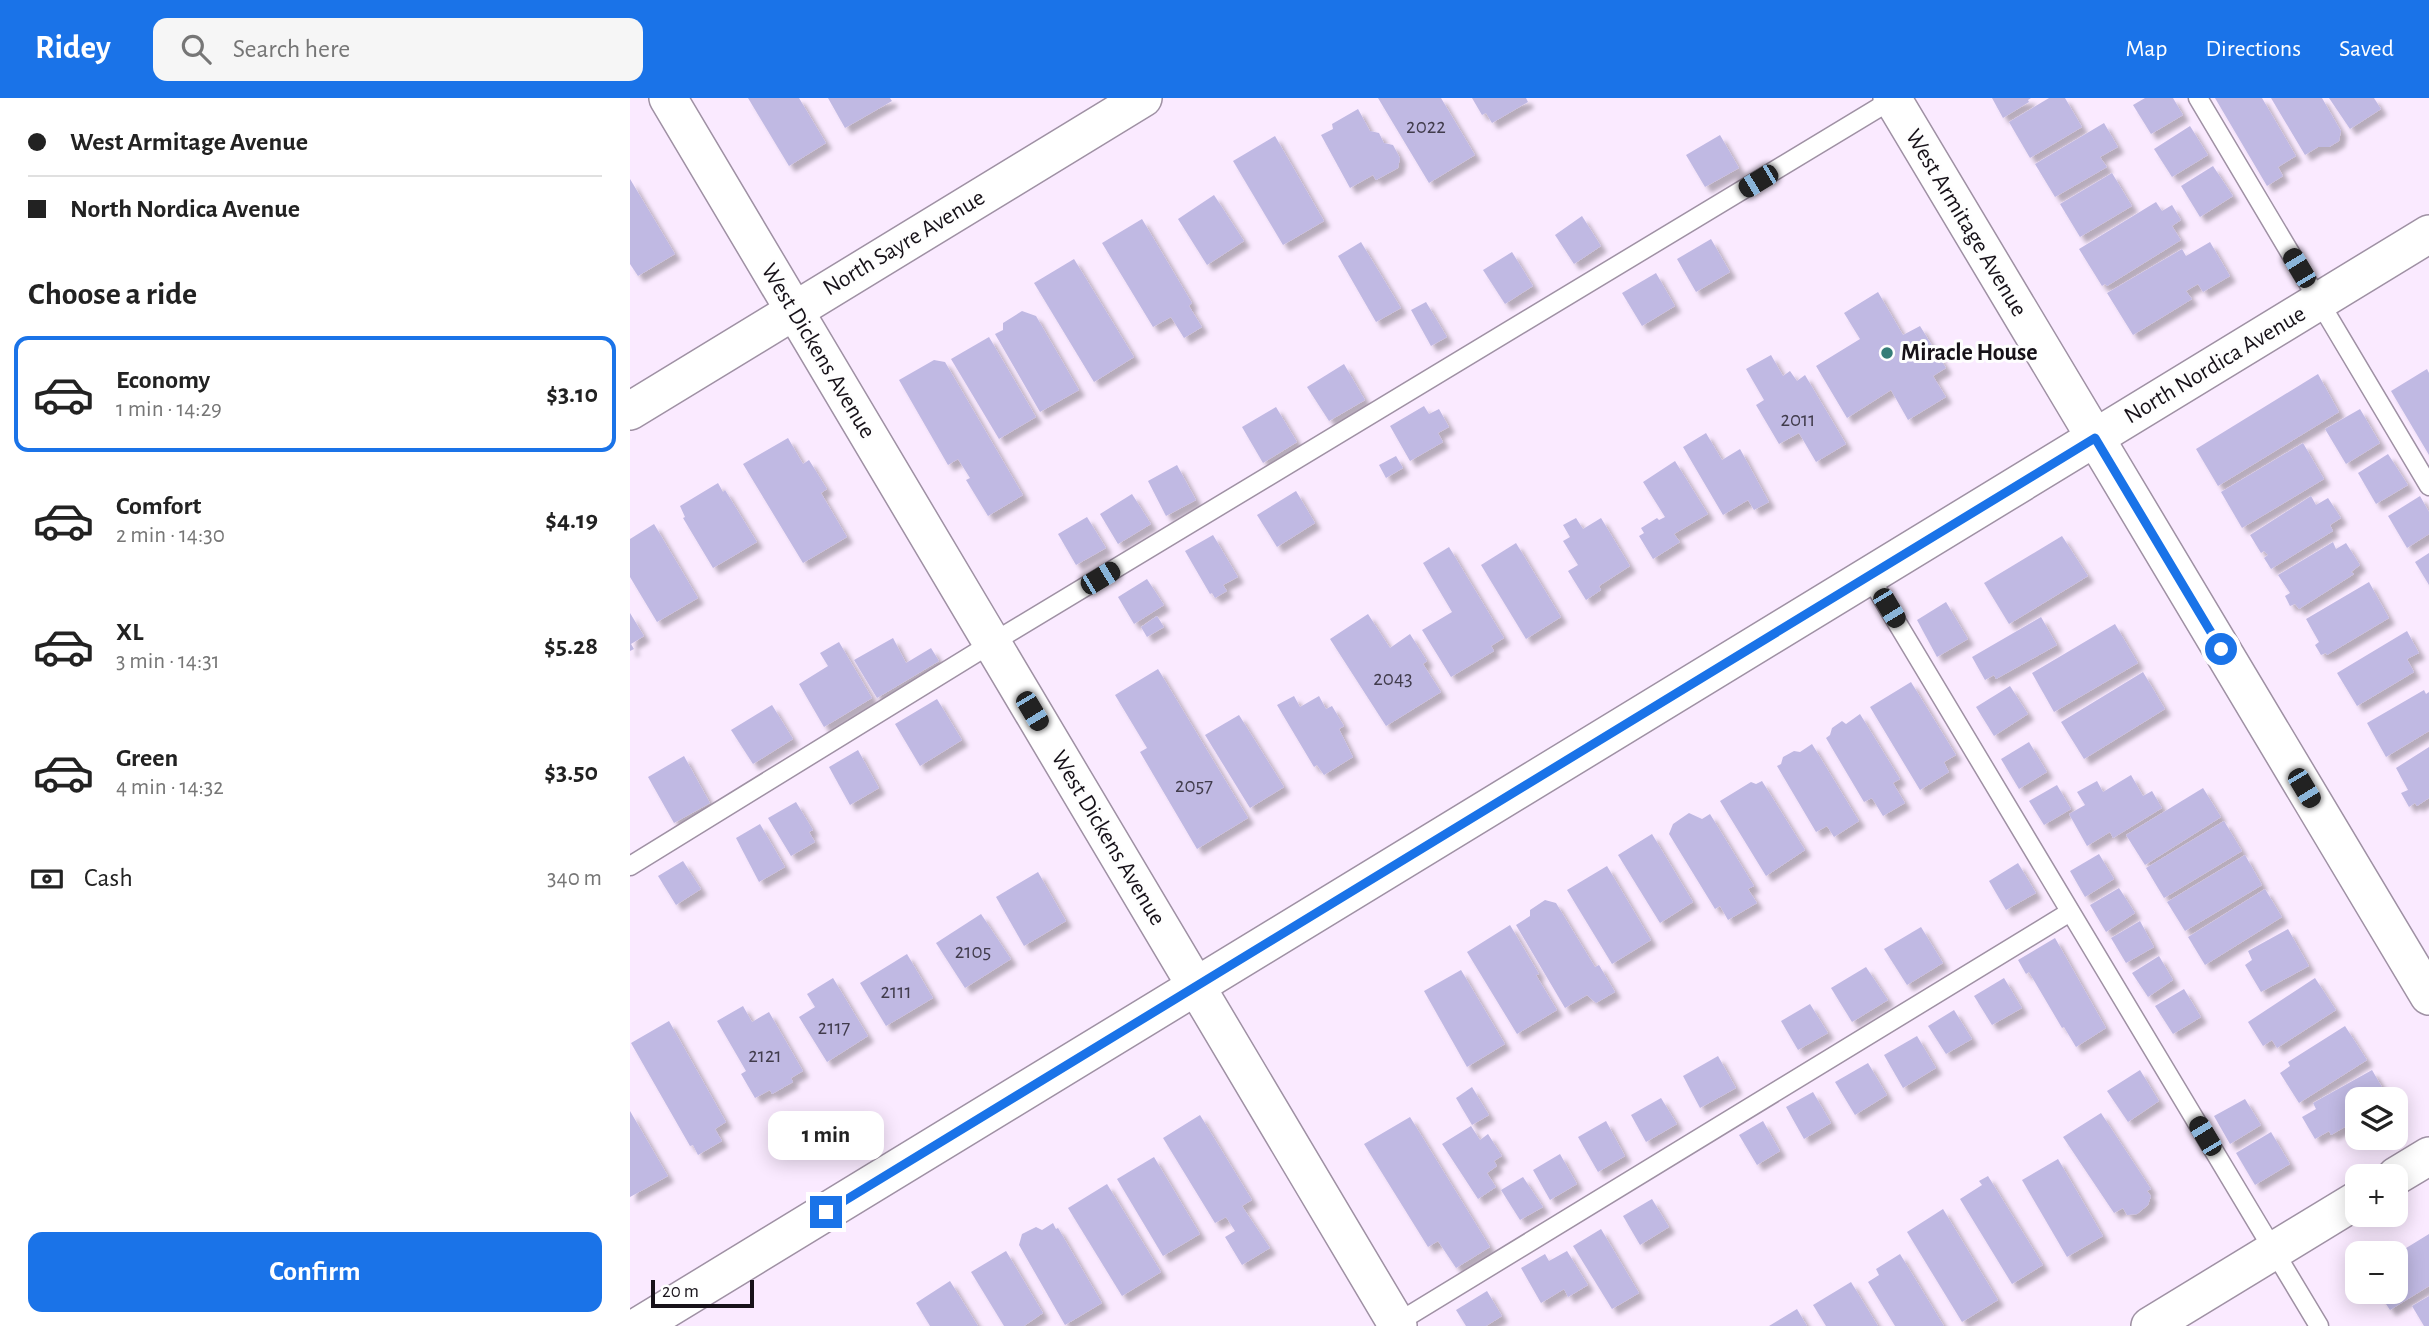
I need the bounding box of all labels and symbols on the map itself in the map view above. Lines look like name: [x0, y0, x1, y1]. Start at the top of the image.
house number: 2022: [1406, 116, 1446, 137]
street label: West Armitage Avenue: [1901, 125, 2031, 321]
car: [1735, 161, 1782, 201]
street label: North Sayre Avenue: [819, 185, 989, 301]
car: [2280, 245, 2319, 291]
street label: West Dickens Avenue: [756, 259, 880, 443]
street label: North Nordica Avenue: [2120, 301, 2310, 429]
place label: Miracle House: [1901, 341, 2038, 365]
marker: Miracle House: [1879, 345, 1895, 361]
house number: 2011: [1780, 409, 1816, 430]
car: [1077, 558, 1124, 598]
car: [1870, 585, 1909, 631]
route start: [2205, 633, 2237, 665]
house number: 2043: [1373, 668, 1413, 689]
car: [1013, 688, 1052, 734]
street label: West Dickens Avenue: [1046, 746, 1170, 930]
car: [2285, 765, 2324, 811]
house number: 2057: [1175, 775, 1213, 796]
house number: 2105: [955, 941, 991, 962]
house number: 2111: [880, 981, 912, 1002]
house number: 2117: [818, 1017, 851, 1038]
house number: 2121: [748, 1045, 782, 1066]
callout: 1 min: [768, 1110, 884, 1160]
car: [2186, 1113, 2225, 1159]
route end: [810, 1196, 842, 1228]
scale bar: [651, 1277, 754, 1309]

